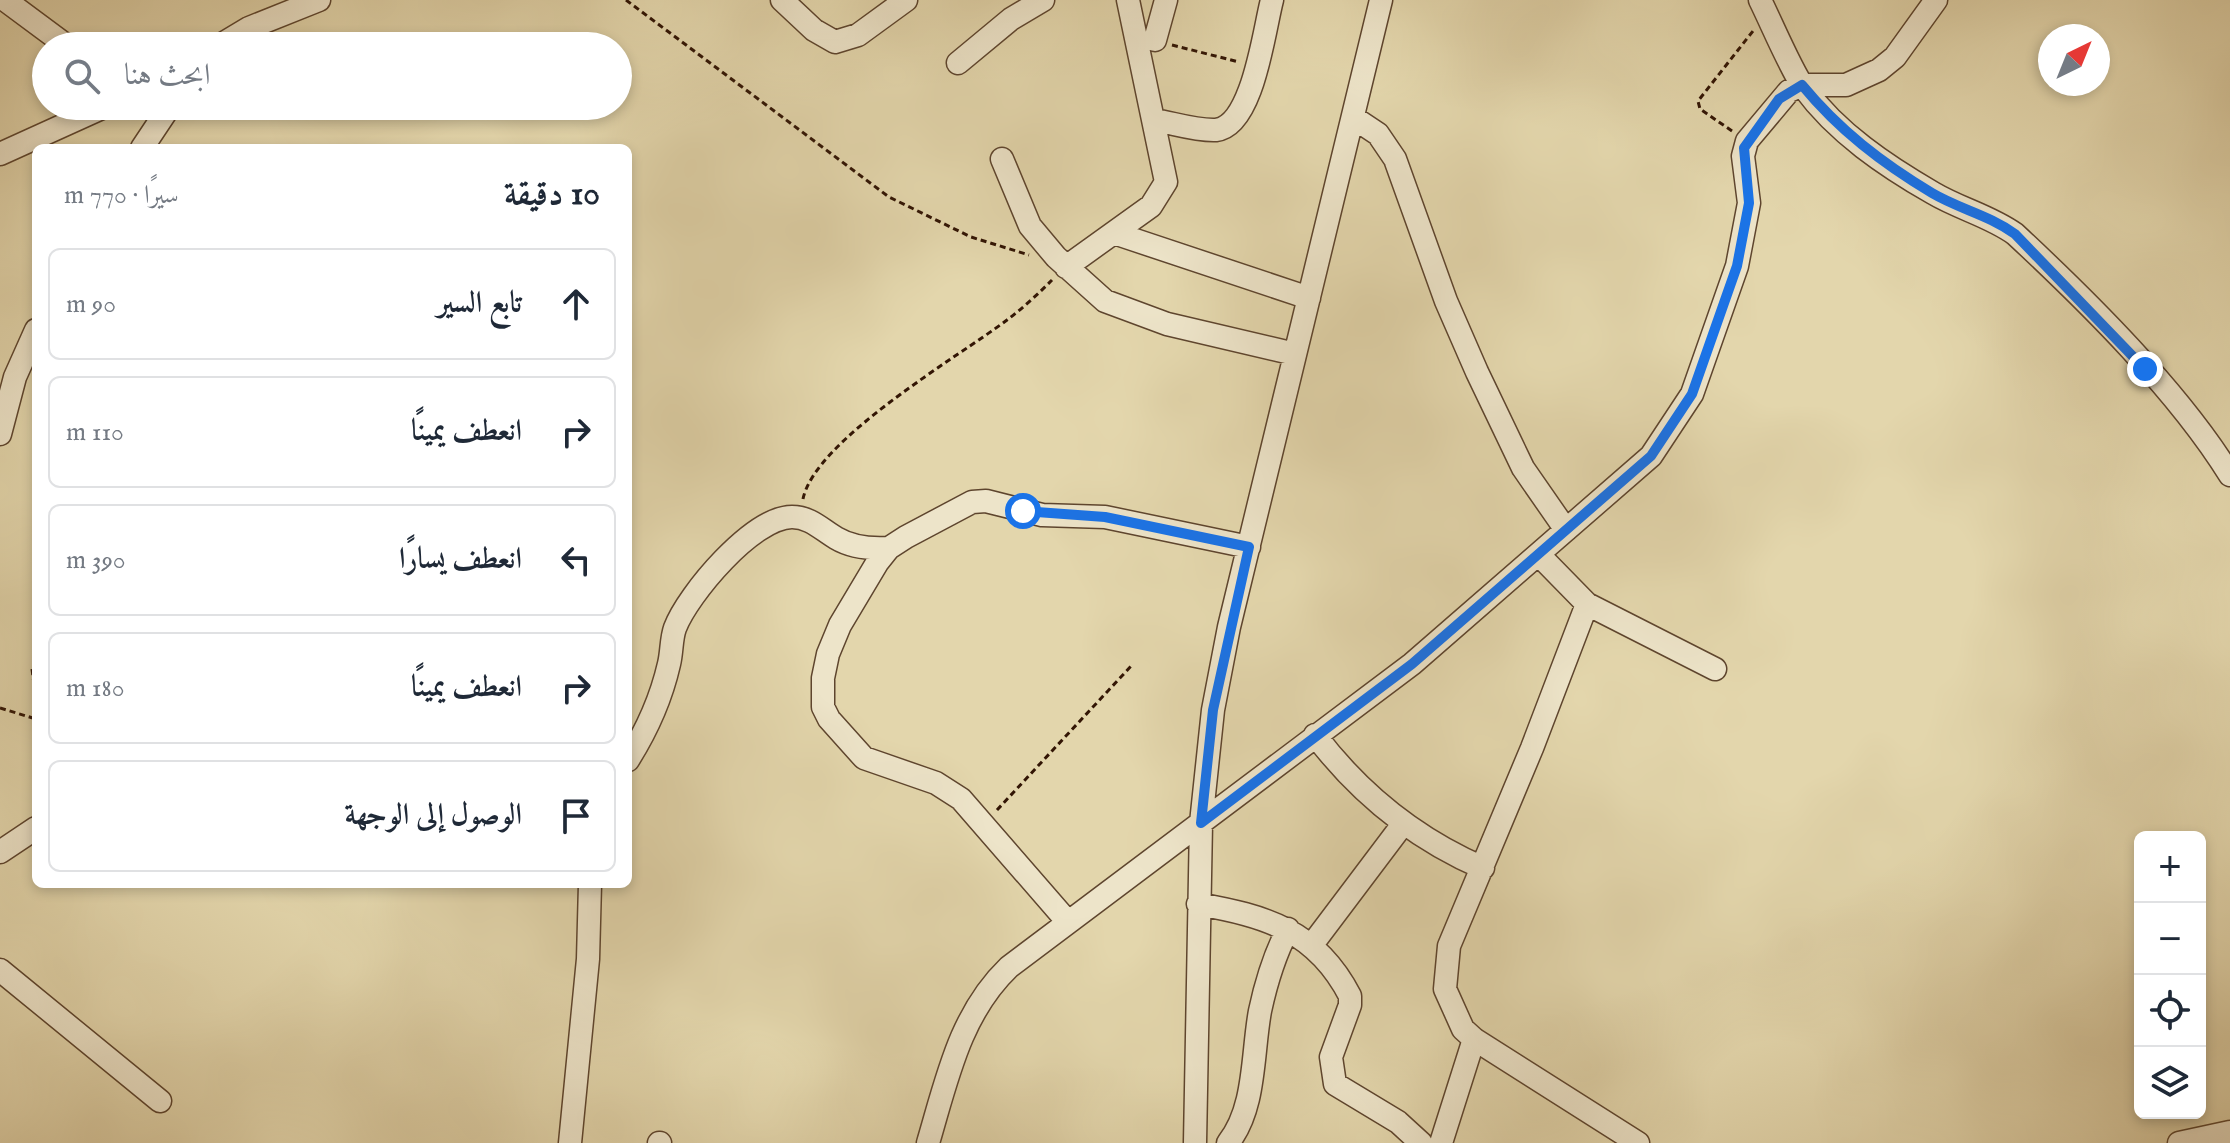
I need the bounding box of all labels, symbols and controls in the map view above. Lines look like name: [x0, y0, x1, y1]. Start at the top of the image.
north arrow: [2038, 24, 2110, 96]
search box: [32, 32, 632, 120]
icon: search: [60, 54, 104, 98]
text: ابحث هنا: [124, 57, 211, 95]
text: 10 دقيقة: [504, 173, 600, 216]
text: سيرًا · 770 m: [64, 179, 179, 212]
icon: ahead: [554, 282, 598, 326]
text: تابع السير: [437, 285, 522, 323]
text: 90 m: [66, 288, 116, 321]
route end: [2127, 351, 2163, 387]
icon: right: [554, 410, 598, 454]
text: انعطف يمينًا: [411, 413, 522, 451]
text: 110 m: [66, 416, 124, 449]
route start: [1005, 493, 1041, 529]
icon: left: [554, 538, 598, 582]
text: انعطف يسارًا: [399, 541, 522, 579]
text: 390 m: [66, 544, 126, 577]
icon: right: [554, 666, 598, 710]
text: انعطف يمينًا: [411, 669, 522, 707]
text: 180 m: [66, 672, 124, 705]
icon: arrive: [554, 794, 598, 838]
text: الوصول إلى الوجهة: [345, 797, 522, 835]
map controls: [2134, 831, 2206, 1119]
button: +: [2134, 831, 2206, 903]
button: −: [2134, 903, 2206, 975]
button: locate: [2134, 975, 2206, 1047]
button: layers: [2134, 1047, 2206, 1119]

